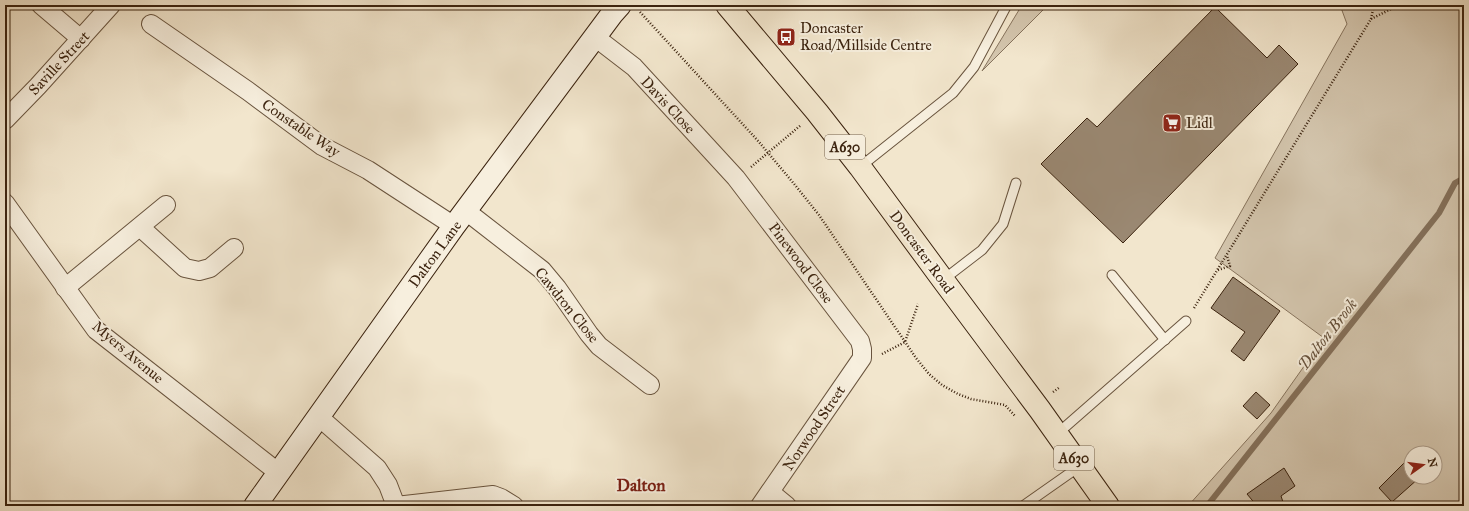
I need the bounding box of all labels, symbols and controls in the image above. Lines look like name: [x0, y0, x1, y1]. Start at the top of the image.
place label: Doncaster Road/Millside Centre: [800, 19, 932, 54]
bus stop icon: Doncaster Road/Millside Centre: [775, 26, 797, 48]
street label: Saville Street: [25, 27, 94, 99]
street label: Davis Close: [637, 73, 699, 137]
street label: Constable Way: [258, 95, 344, 161]
supermarket icon: Lidl: [1161, 112, 1183, 134]
place label: Lidl: [1186, 114, 1214, 132]
road number: A630: [825, 135, 865, 159]
street label: Doncaster Road: [886, 207, 958, 297]
street label: Dalton Lane: [405, 217, 465, 291]
street label: Pinewood Close: [765, 219, 837, 307]
street label: Cawdron Close: [531, 264, 603, 346]
water label: Dalton Brook: [1294, 295, 1361, 374]
street label: Myers Avenue: [89, 317, 167, 387]
street label: Norwood Street: [779, 381, 850, 474]
north arrow: [1403, 445, 1443, 485]
road number: A630: [1054, 446, 1094, 470]
text: N: [1425, 457, 1440, 469]
district label: Dalton: [616, 475, 666, 496]

